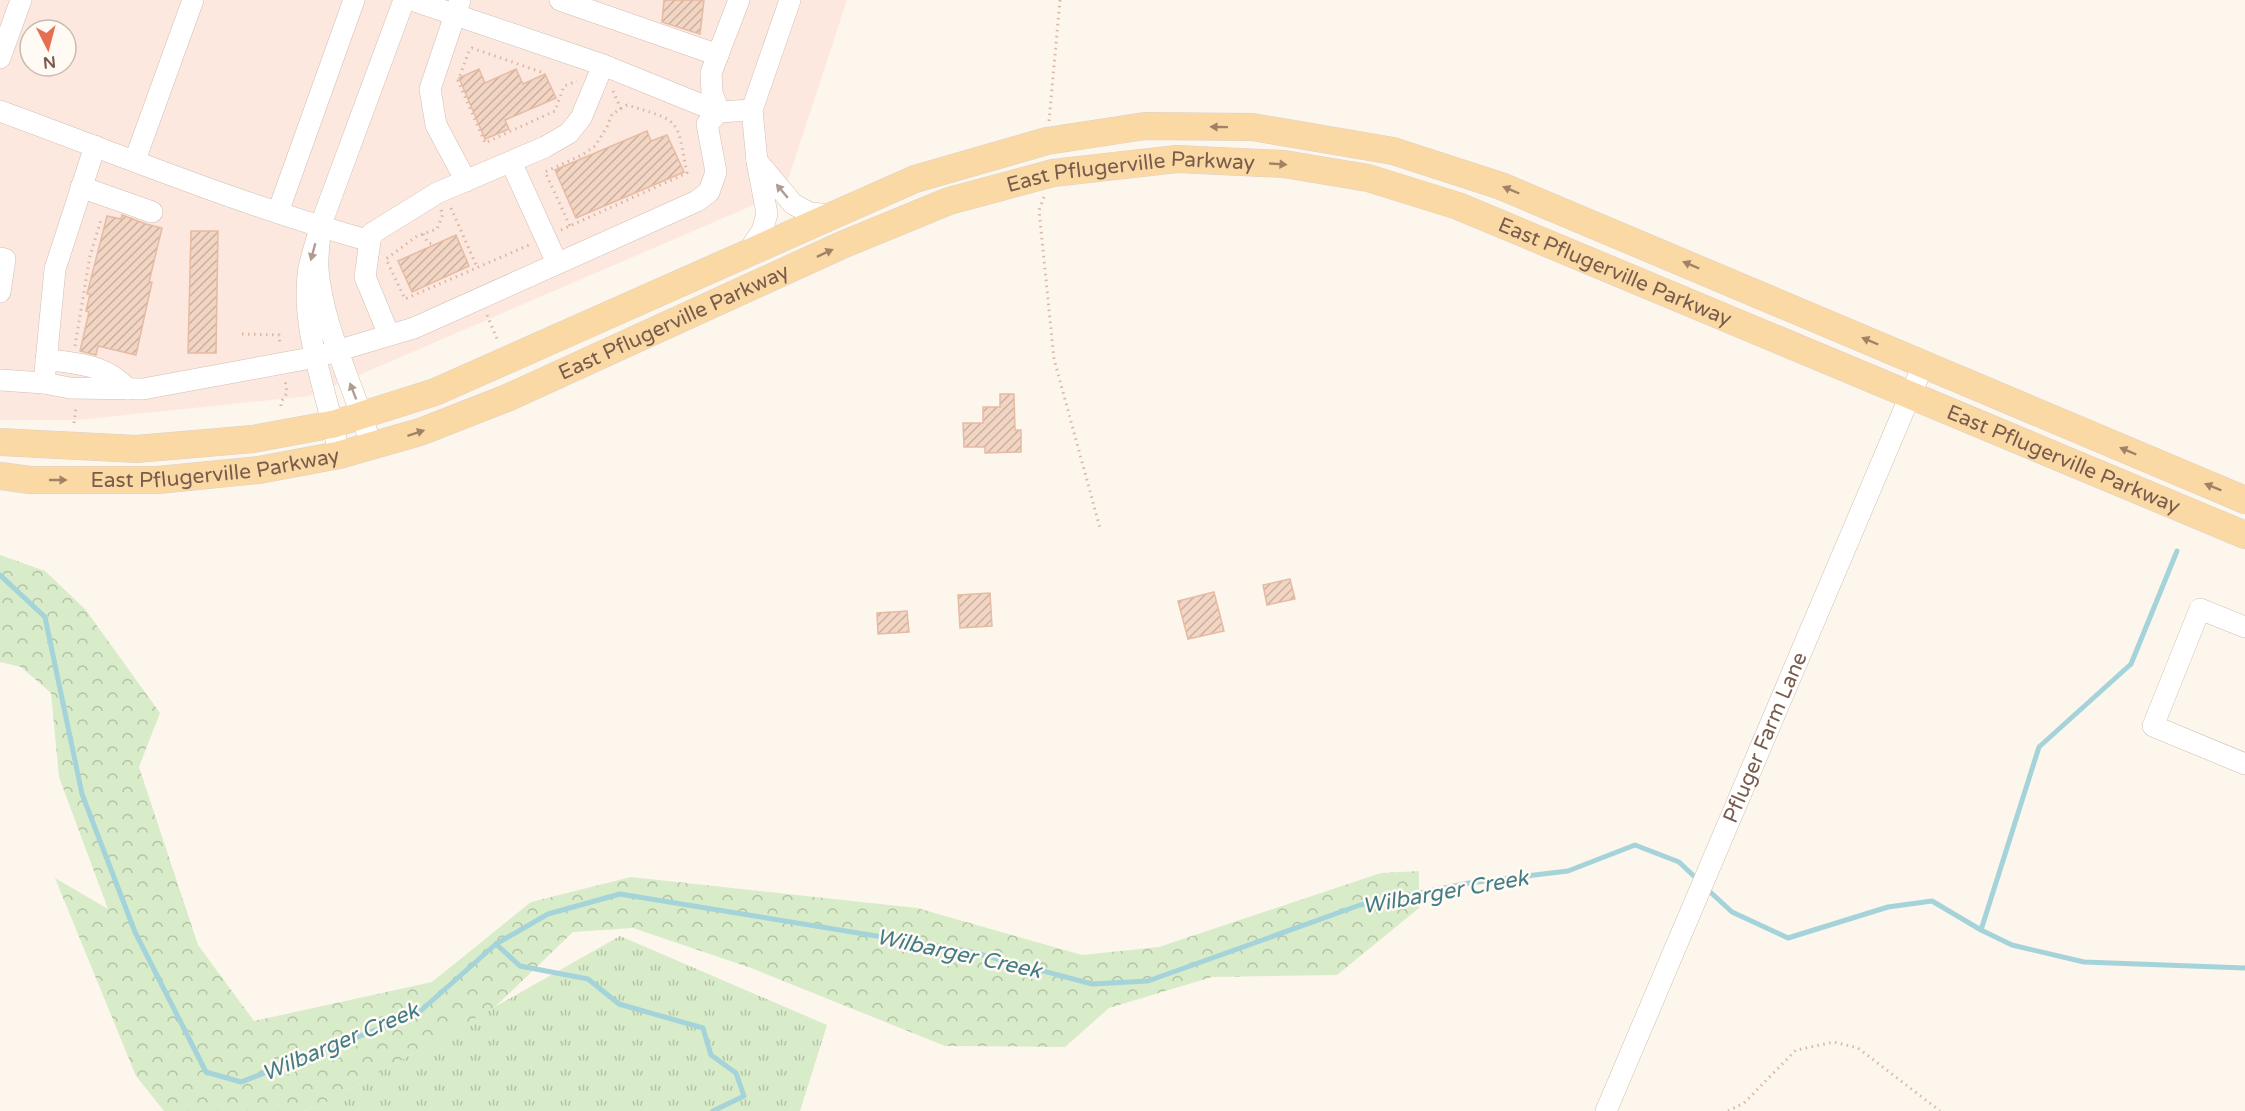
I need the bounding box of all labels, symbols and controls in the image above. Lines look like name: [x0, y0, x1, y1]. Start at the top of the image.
north arrow: [18, 18, 78, 78]
text: N: [42, 51, 57, 73]
one-way arrow: [1209, 122, 1228, 132]
street label: East Pflugerville Parkway: [1004, 147, 1256, 198]
one-way arrow: [1269, 159, 1288, 168]
one-way arrow: [776, 183, 789, 199]
one-way arrow: [1501, 185, 1519, 195]
street label: East Pflugerville Parkway: [1494, 212, 1735, 332]
one-way arrow: [308, 243, 318, 262]
one-way arrow: [817, 248, 834, 257]
street label: East Pflugerville Parkway: [555, 259, 793, 386]
one-way arrow: [1681, 260, 1699, 270]
one-way arrow: [1862, 336, 1879, 345]
one-way arrow: [348, 381, 358, 399]
street label: East Pflugerville Parkway: [1943, 400, 2184, 519]
one-way arrow: [407, 428, 425, 437]
street label: East Pflugerville Parkway: [90, 443, 342, 493]
one-way arrow: [2118, 446, 2136, 456]
one-way arrow: [49, 475, 68, 485]
one-way arrow: [2204, 482, 2222, 491]
street label: Pfluger Farm Lane: [1718, 648, 1813, 827]
water label: Wilbarger Creek: [1360, 864, 1532, 919]
water label: Wilbarger Creek: [874, 924, 1046, 985]
water label: Wilbarger Creek: [258, 996, 425, 1087]

